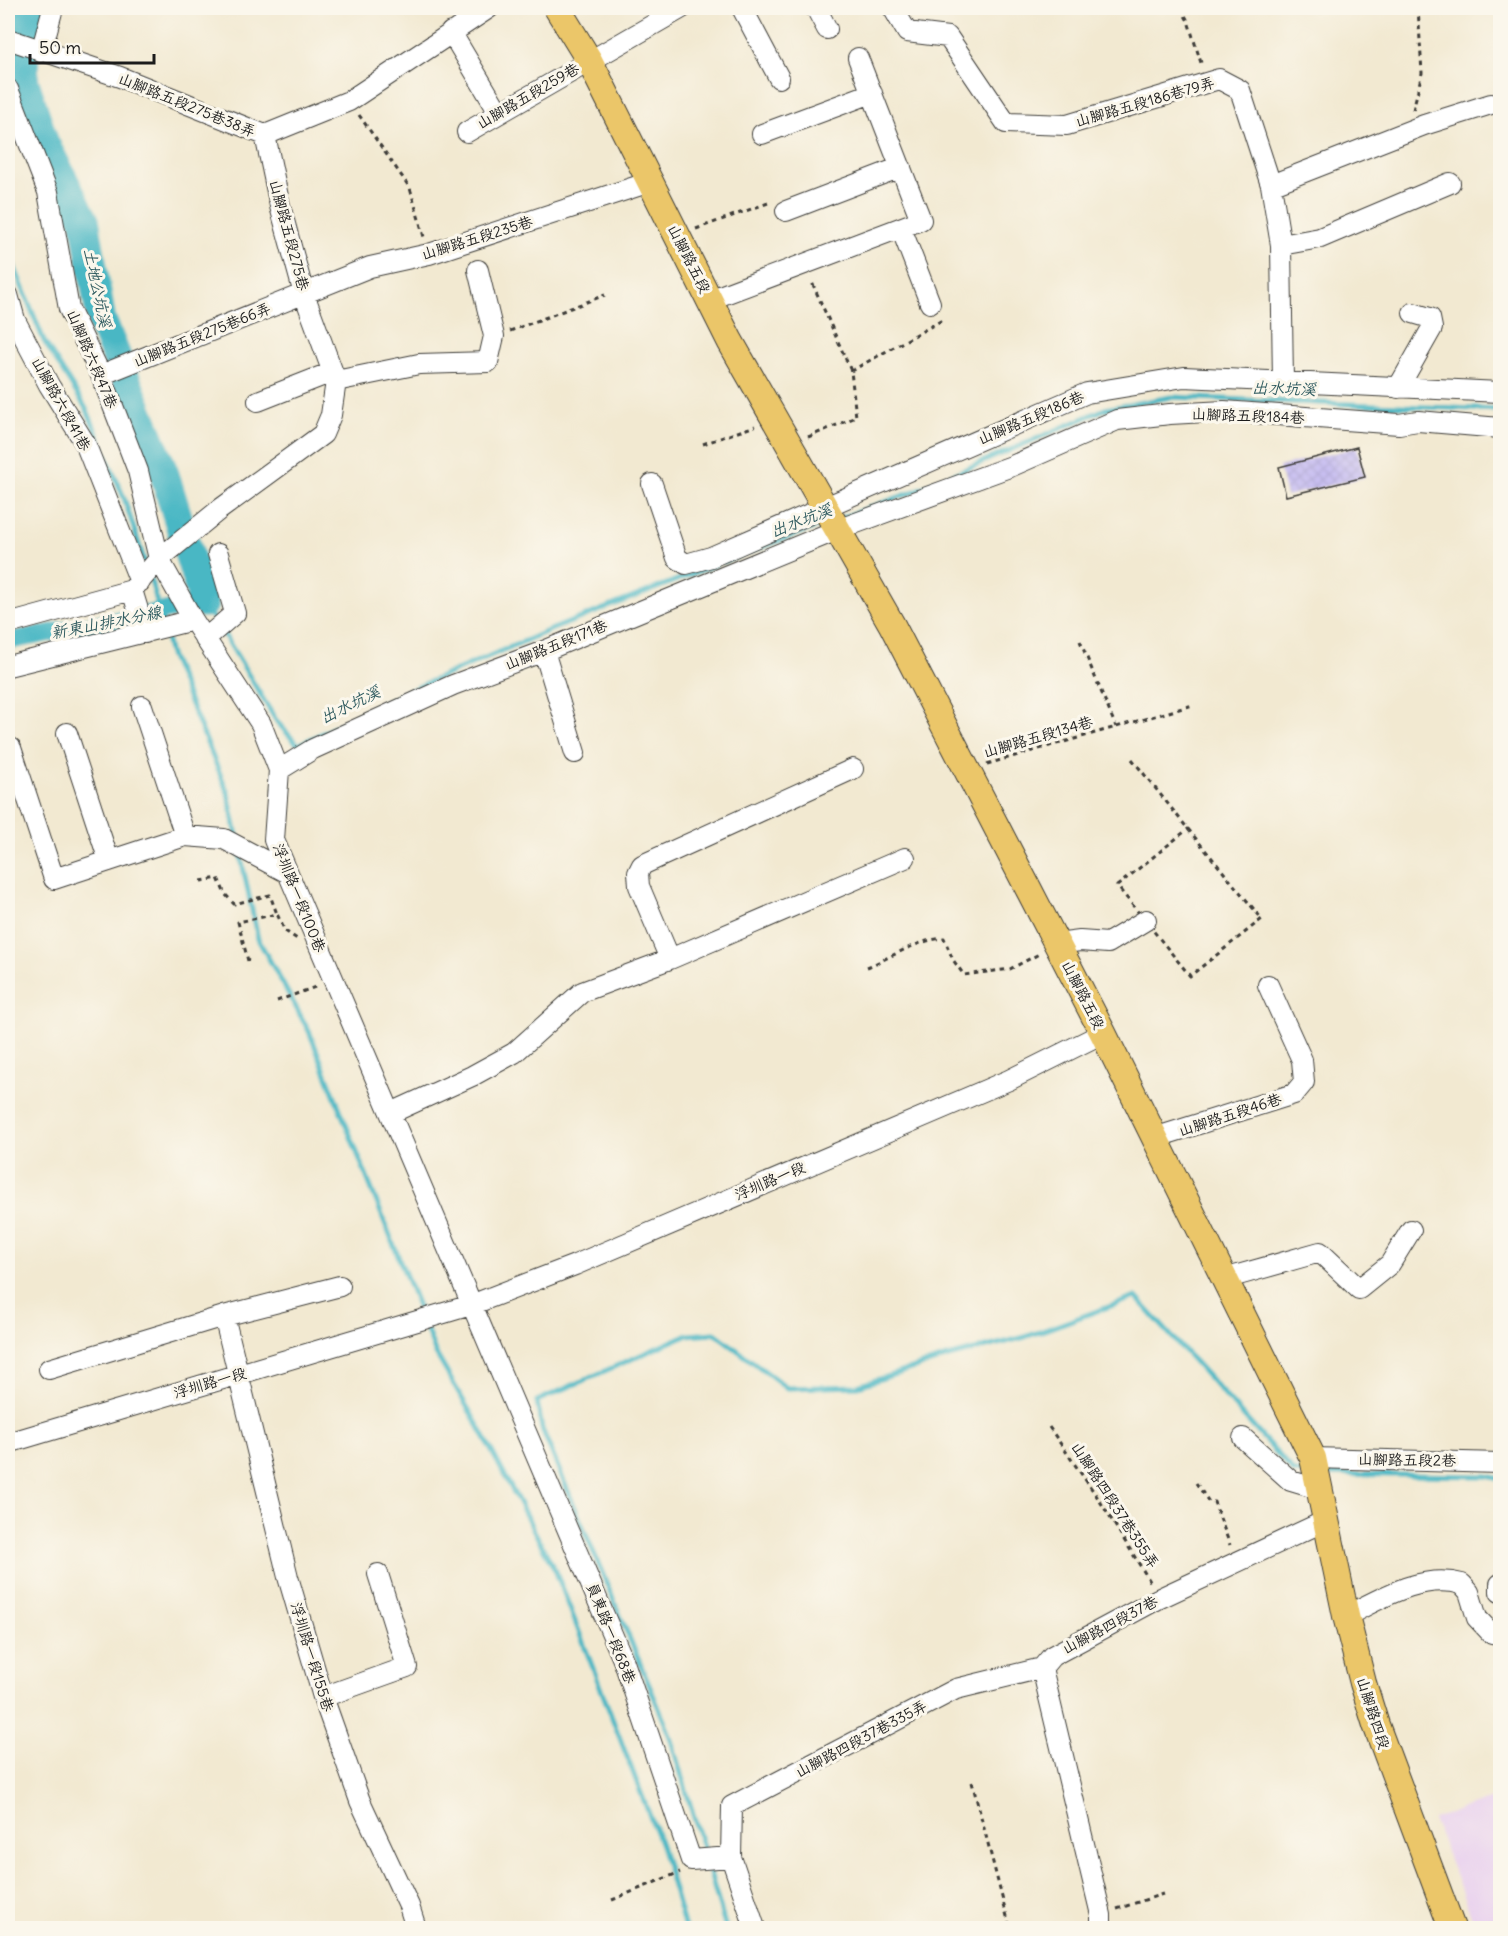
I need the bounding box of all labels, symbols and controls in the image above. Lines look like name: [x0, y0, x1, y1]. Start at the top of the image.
scale bar: [30, 27, 154, 65]
text: 50 m: [39, 36, 81, 59]
street label: 山腳路五段259巷: [473, 58, 583, 133]
street label: 山腳路五段275巷38弄: [116, 68, 259, 141]
street label: 山腳路五段186巷79弄: [1073, 73, 1217, 131]
street label: 山腳路五段275巷: [266, 177, 313, 292]
street label: 山腳路五段235巷: [419, 212, 535, 263]
street label: 山腳路五段: [664, 221, 715, 297]
water label: 土地公坑溪: [80, 247, 116, 330]
street label: 山腳路五段275巷66弄: [130, 298, 273, 371]
street label: 山腳路六段47巷: [63, 306, 122, 411]
street label: 山腳路六段41巷: [28, 353, 95, 454]
water label: 出水坑溪: [1252, 377, 1317, 399]
street label: 山腳路五段186巷: [975, 387, 1087, 448]
street label: 山腳路五段184巷: [1191, 404, 1305, 427]
water label: 出水坑溪: [768, 499, 835, 541]
water label: 新東山排水分線: [49, 601, 164, 643]
street label: 山腳路五段171巷: [502, 615, 610, 674]
water label: 出水坑溪: [317, 681, 384, 727]
street label: 山腳路五段134巷: [981, 712, 1095, 761]
street label: 浮圳路一段100巷: [269, 841, 330, 955]
street label: 山腳路五段: [1058, 957, 1109, 1033]
street label: 山腳路五段46巷: [1176, 1089, 1284, 1140]
street label: 浮圳路一段: [732, 1157, 808, 1204]
street label: 浮圳路一段: [171, 1363, 249, 1402]
street label: 山腳路四段37巷355弄: [1068, 1438, 1163, 1571]
street label: 山腳路五段2巷: [1358, 1449, 1456, 1470]
street label: 員東路一段68巷: [583, 1580, 640, 1686]
street label: 山腳路四段37巷: [1059, 1591, 1161, 1658]
street label: 浮圳路一段155巷: [287, 1600, 338, 1714]
street label: 山腳路四段: [1353, 1674, 1394, 1751]
street label: 山腳路四段37巷335弄: [792, 1696, 930, 1781]

